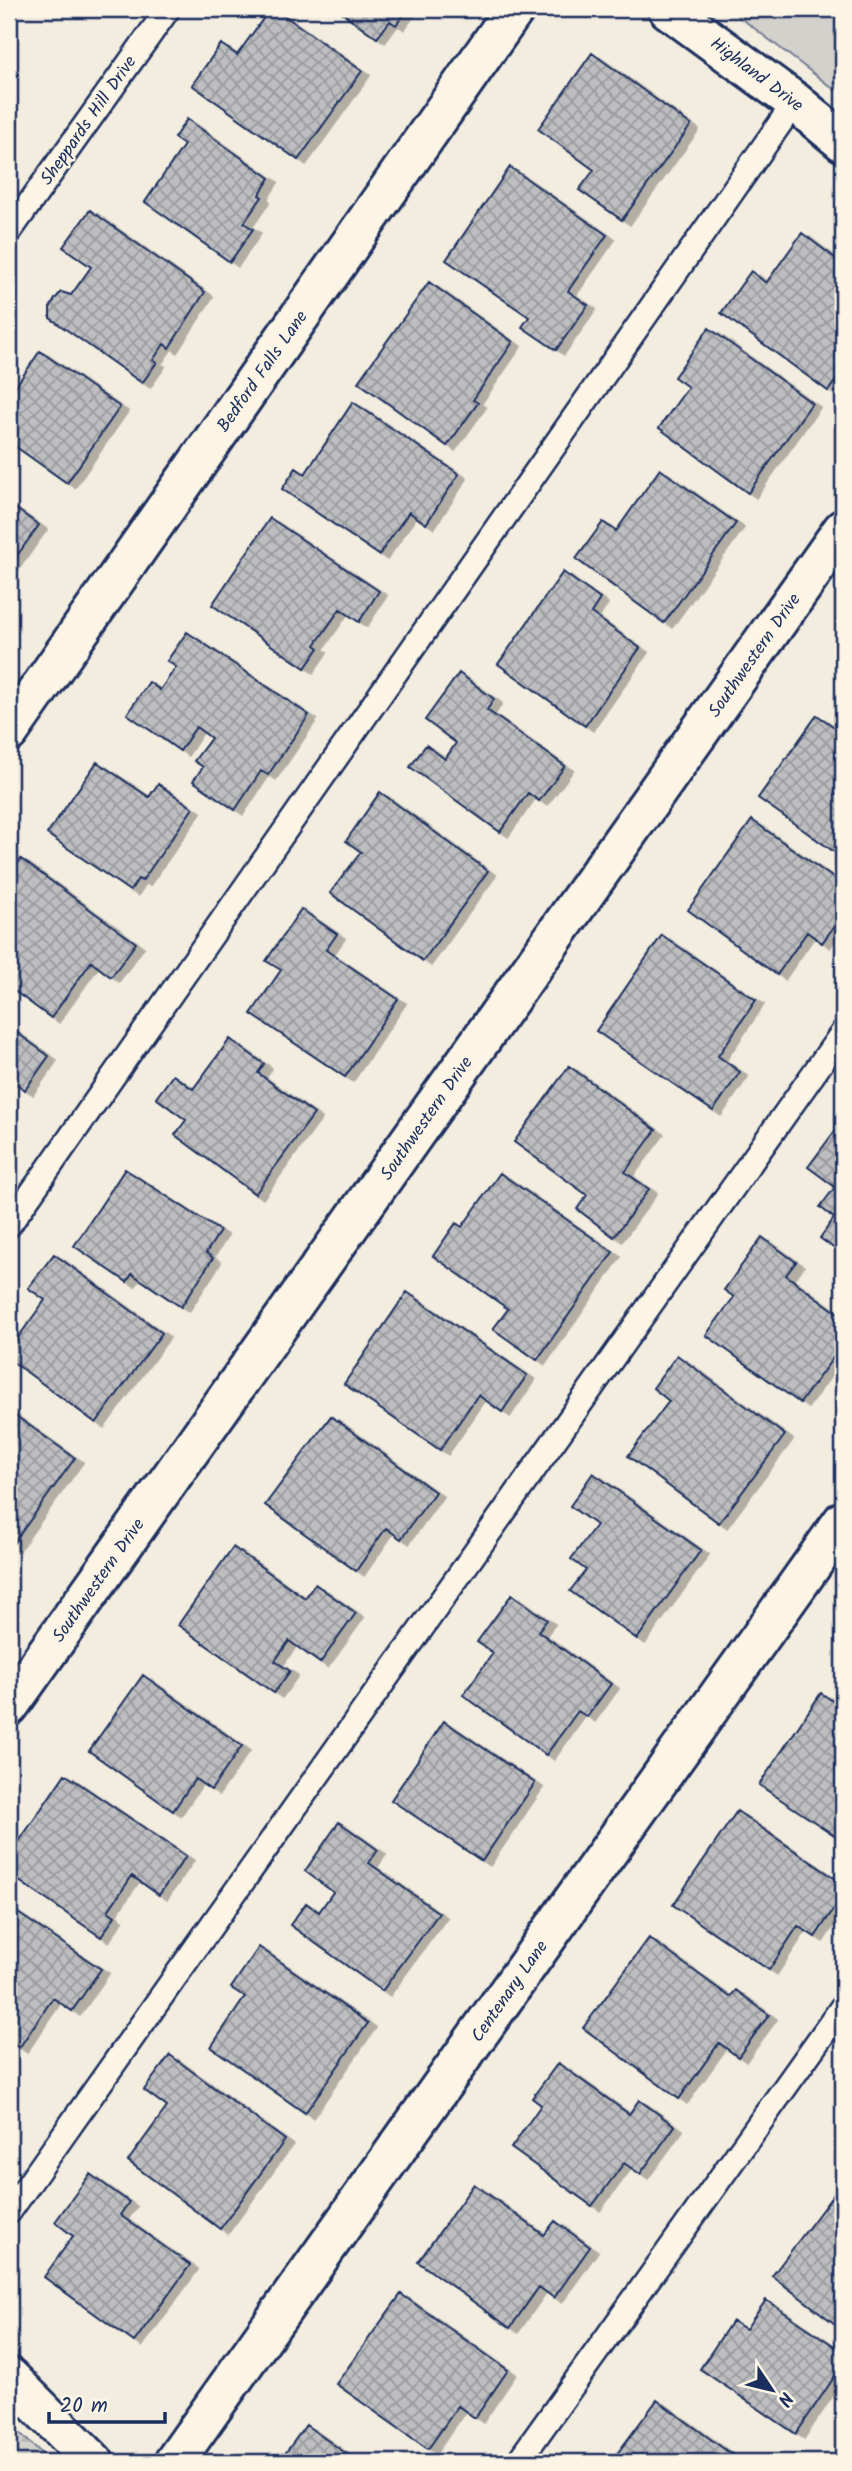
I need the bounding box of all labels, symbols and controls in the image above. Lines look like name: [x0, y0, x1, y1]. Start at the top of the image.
street label: Highland Drive: [703, 30, 809, 120]
street label: Sheppards Hill Drive: [34, 50, 145, 192]
street label: Bedford Falls Lane: [210, 305, 316, 439]
street label: Southwestern Drive: [701, 588, 809, 724]
street label: Southwestern Drive: [373, 1051, 481, 1187]
street label: Southwestern Drive: [45, 1513, 153, 1649]
street label: Centenary Lane: [464, 1935, 556, 2049]
north arrow: [736, 2356, 806, 2426]
scale bar: [49, 2380, 164, 2424]
text: N: [769, 2385, 800, 2412]
text: 20 m: [60, 2390, 108, 2423]

